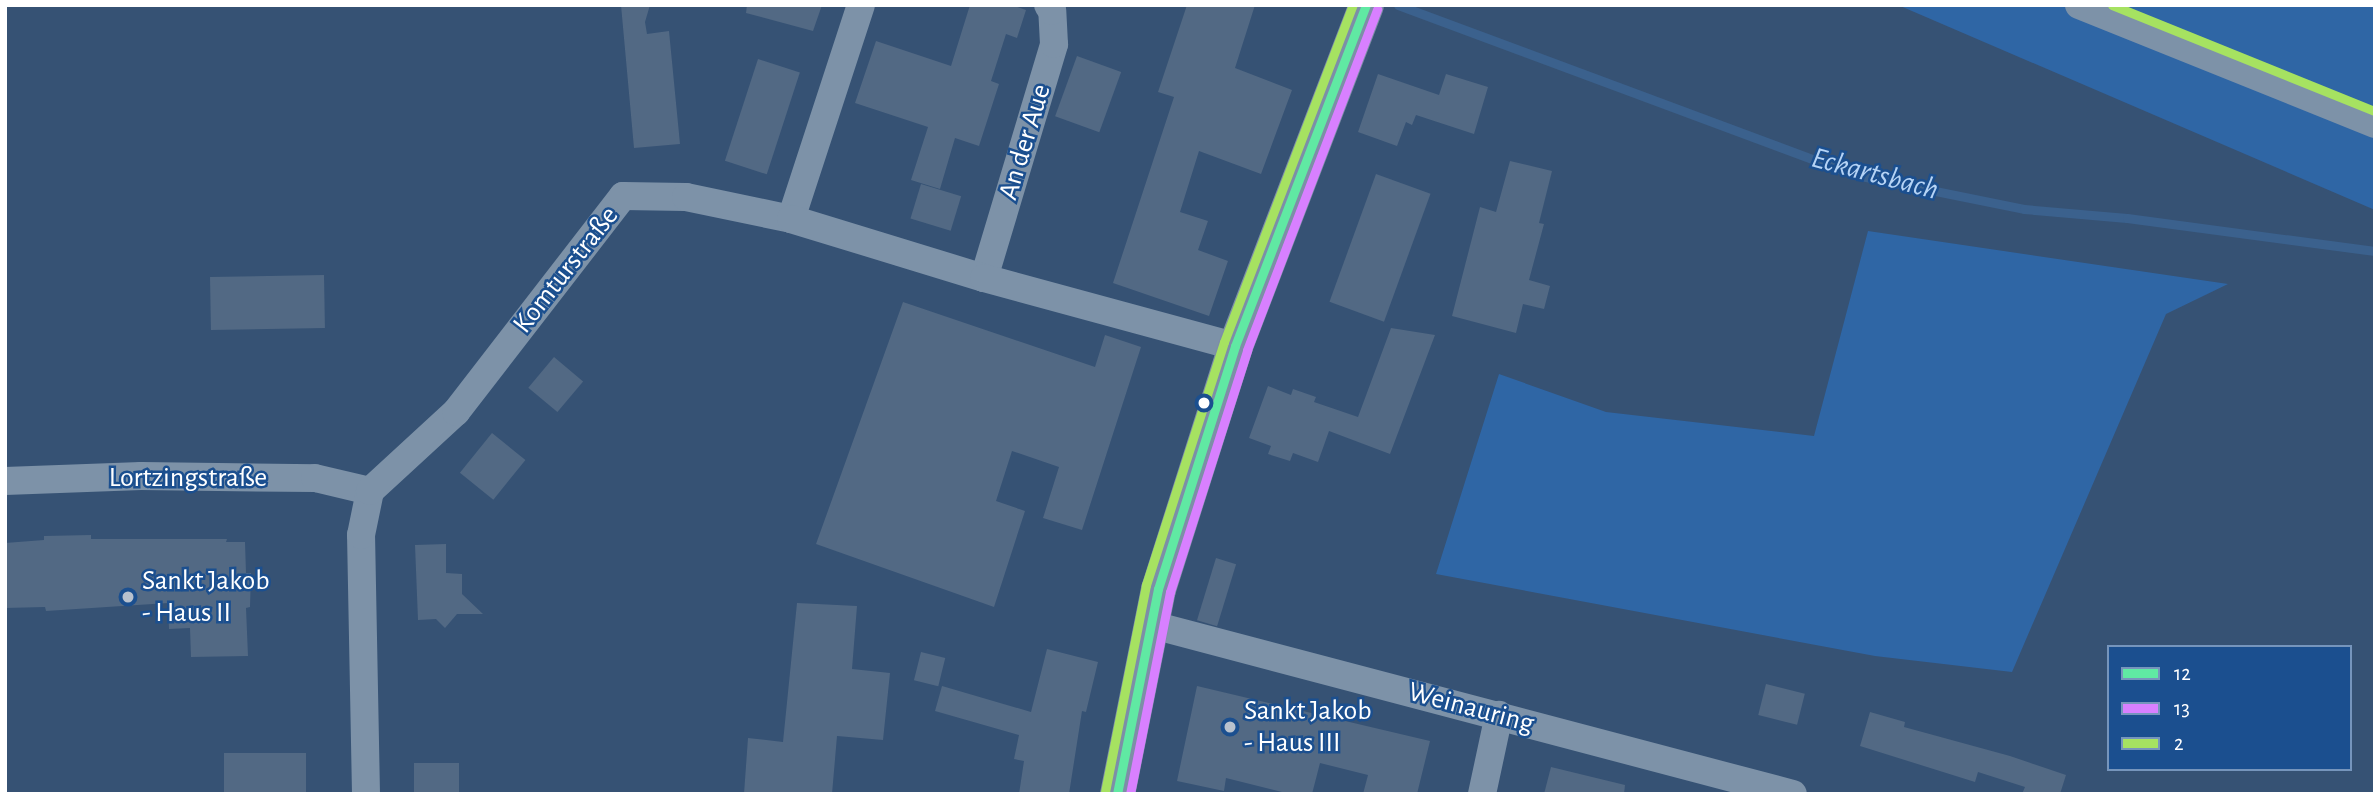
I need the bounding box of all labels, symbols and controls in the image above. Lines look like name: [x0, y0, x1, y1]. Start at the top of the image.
street label: An der Aue: [992, 80, 1058, 204]
water label: Eckartsbach: [1808, 140, 1942, 208]
street label: Komturstraße: [506, 200, 626, 340]
unlabelled marker: [1197, 396, 1211, 410]
street label: Lortzingstraße: [109, 461, 267, 495]
place label: Sankt Jakob - Haus II: [142, 564, 270, 630]
marker: Sankt Jakob - Haus II: [120, 589, 136, 605]
legend: [2107, 645, 2352, 771]
text: 12: [2174, 663, 2191, 684]
street label: Weinauring: [1404, 675, 1538, 741]
place label: Sankt Jakob - Haus III: [1244, 694, 1372, 760]
text: 13: [2174, 698, 2190, 719]
marker: Sankt Jakob - Haus III: [1222, 719, 1238, 735]
text: 2: [2174, 733, 2184, 754]

